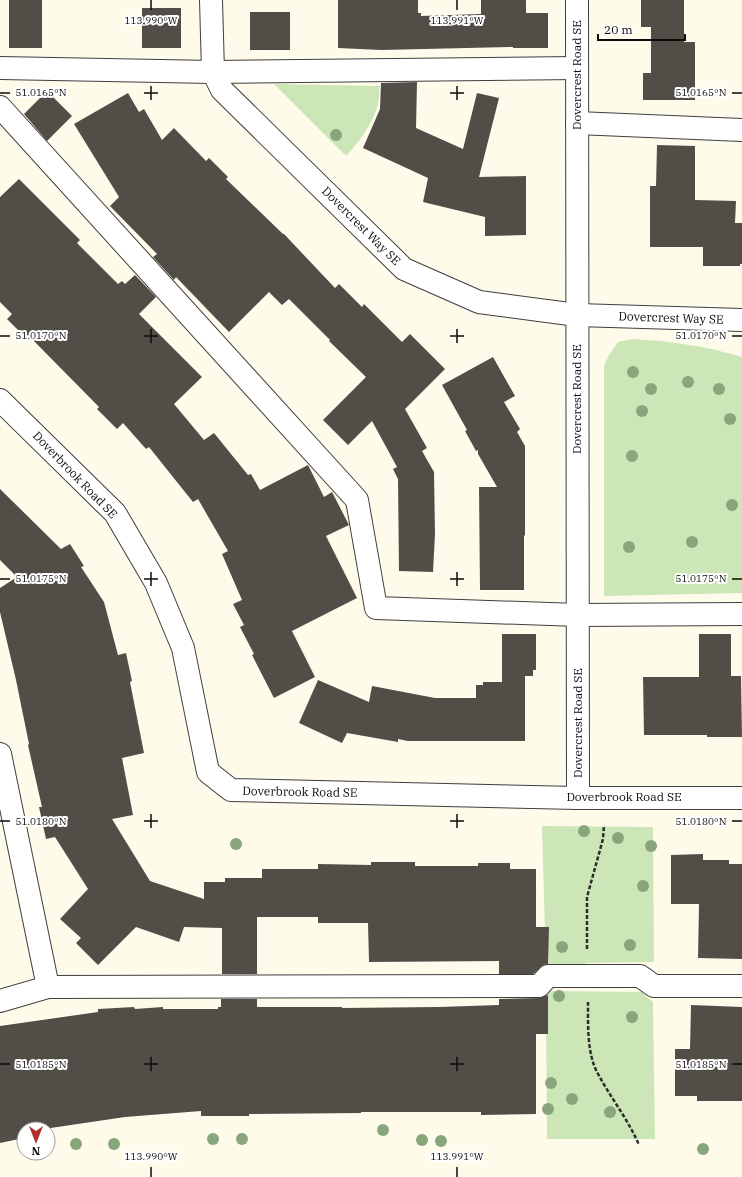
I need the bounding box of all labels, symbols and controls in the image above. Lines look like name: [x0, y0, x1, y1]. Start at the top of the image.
text: 113.990°W: [124, 14, 178, 27]
text: 113.991°W: [430, 14, 484, 27]
scale bar: [598, 16, 685, 42]
street label: Dovercrest Road SE: [569, 20, 584, 130]
text: 20 m: [604, 22, 633, 37]
text: 51.0165°N: [15, 86, 67, 99]
text: 51.0165°N: [675, 86, 727, 99]
street label: Dovercrest Way SE: [319, 183, 404, 268]
street label: Dovercrest Way SE: [618, 308, 724, 327]
text: 51.0170°N: [15, 329, 67, 342]
text: 51.0170°N: [675, 329, 727, 342]
street label: Dovercrest Road SE: [569, 344, 584, 454]
street label: Doverbrook Road SE: [30, 428, 121, 521]
text: 51.0175°N: [15, 572, 67, 585]
text: 51.0175°N: [675, 572, 727, 585]
street label: Dovercrest Road SE: [570, 668, 585, 778]
street label: Doverbrook Road SE: [242, 783, 358, 800]
street label: Doverbrook Road SE: [566, 789, 682, 804]
text: 51.0180°N: [15, 815, 67, 828]
text: 51.0180°N: [675, 815, 727, 828]
text: 51.0185°N: [15, 1058, 67, 1071]
text: 51.0185°N: [675, 1058, 727, 1071]
north arrow: [16, 1121, 56, 1161]
text: N: [31, 1144, 40, 1158]
text: 113.990°W: [124, 1150, 178, 1163]
text: 113.991°W: [430, 1150, 484, 1163]

